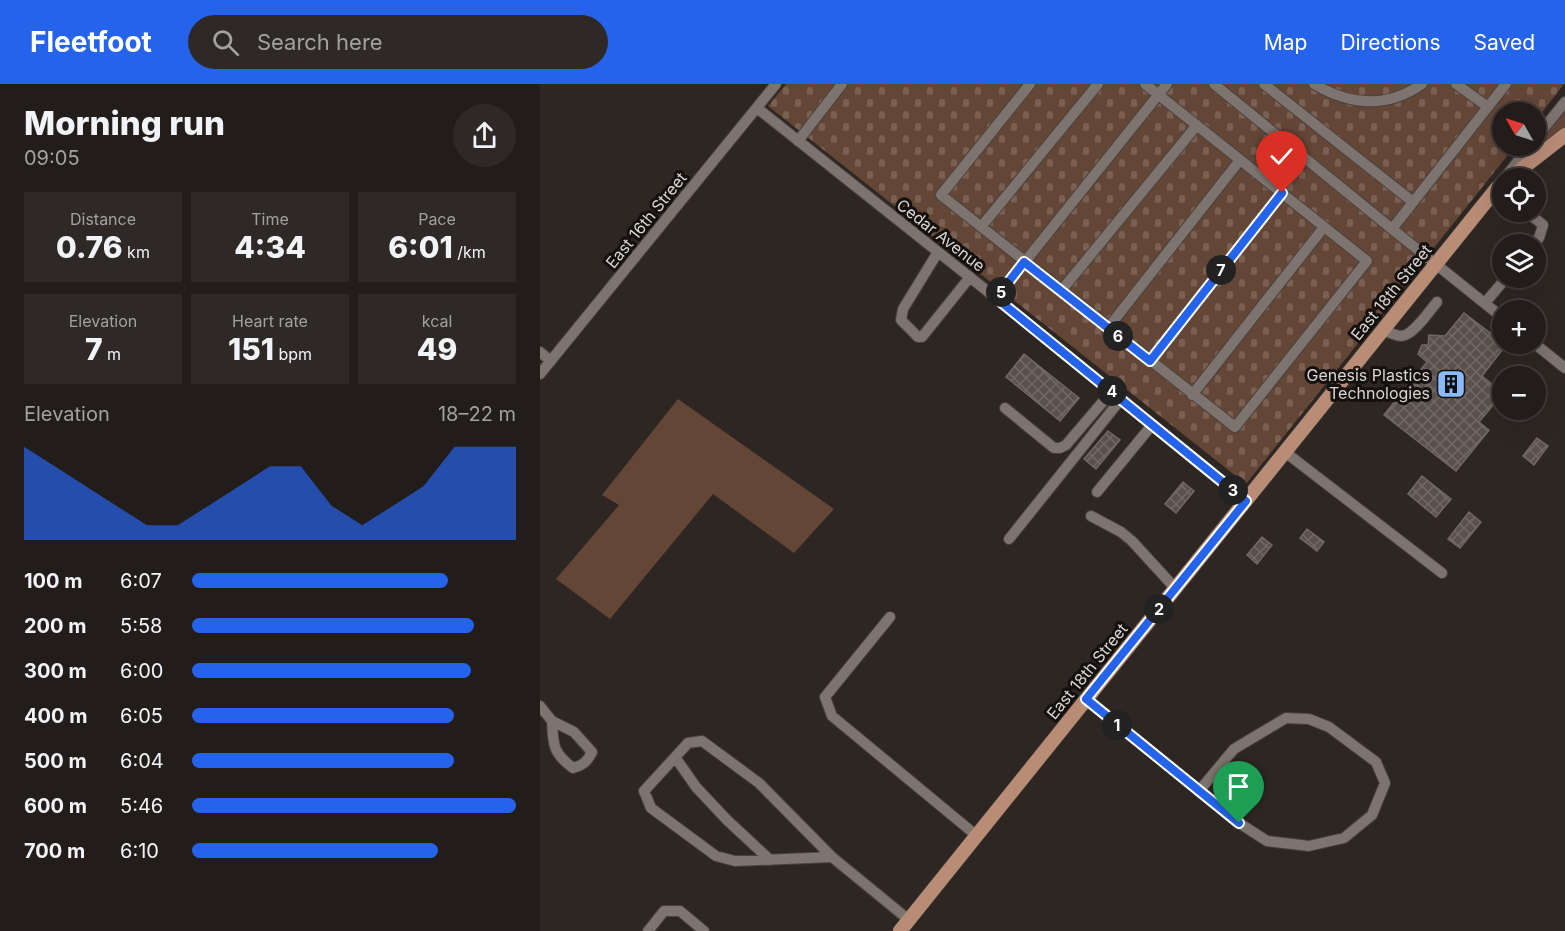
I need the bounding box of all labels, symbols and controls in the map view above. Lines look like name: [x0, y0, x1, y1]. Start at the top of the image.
search box: [188, 15, 608, 69]
text: Fleetfoot: [30, 25, 152, 59]
icon: search: [209, 26, 242, 59]
text: Search here: [257, 29, 383, 55]
text: Map: [1264, 30, 1307, 55]
text: Directions: [1340, 30, 1441, 55]
text: Saved: [1474, 30, 1535, 55]
north arrow: [1492, 102, 1546, 156]
map controls: [1492, 102, 1546, 420]
text: Morning run: [24, 103, 225, 143]
button: share: [453, 104, 516, 167]
pin: [1256, 131, 1307, 193]
icon: check: [1265, 140, 1298, 173]
text: 09:05: [24, 146, 80, 170]
street label: East 16th Street: [601, 168, 691, 272]
button: locate: [1492, 168, 1546, 222]
street label: Cedar Avenue: [893, 194, 989, 276]
text: Distance: [70, 209, 136, 229]
text: Time: [251, 209, 289, 229]
text: Pace: [418, 209, 456, 229]
text: 0.76: [56, 229, 123, 265]
text: 4:34: [234, 229, 306, 265]
text: 6:01: [388, 229, 453, 265]
button: layers: [1492, 234, 1546, 288]
street label: East 18th Street: [1346, 240, 1436, 344]
text: km: [123, 242, 150, 262]
text: /km: [453, 242, 486, 262]
pin: 7: [1206, 255, 1236, 285]
text: 7: [1216, 260, 1226, 280]
pin: 5: [986, 277, 1016, 307]
text: 5: [996, 282, 1006, 302]
button: +: [1492, 300, 1546, 354]
text: Elevation: [69, 311, 137, 331]
text: Heart rate: [232, 311, 308, 331]
text: kcal: [422, 311, 452, 331]
pin: 6: [1103, 321, 1133, 351]
text: 6: [1113, 326, 1123, 346]
text: 7: [85, 331, 103, 367]
text: 151: [228, 331, 274, 367]
text: 49: [417, 331, 457, 367]
text: m: [103, 344, 121, 364]
text: bpm: [274, 344, 312, 364]
place label: Genesis Plastics Technologies: [1306, 365, 1430, 403]
button: −: [1492, 366, 1546, 420]
building icon: Genesis Plastics Technologies: [1435, 368, 1467, 400]
pin: 4: [1097, 376, 1127, 406]
text: 4: [1107, 381, 1117, 401]
text: Elevation: [24, 402, 110, 426]
text: 18–22 m: [438, 402, 516, 426]
pin: 3: [1218, 475, 1248, 505]
text: 3: [1228, 480, 1238, 500]
text: 100 m: [24, 569, 83, 593]
text: 6:07: [120, 569, 162, 593]
pin: 2: [1144, 594, 1174, 624]
text: 2: [1154, 599, 1164, 619]
text: 200 m: [24, 614, 87, 638]
text: 5:58: [120, 614, 162, 638]
street label: East 18th Street: [1042, 619, 1132, 723]
text: 300 m: [24, 659, 87, 683]
text: 6:00: [120, 659, 163, 683]
text: 400 m: [24, 704, 88, 728]
text: 6:05: [120, 704, 163, 728]
pin: 1: [1102, 710, 1132, 740]
text: 1: [1114, 715, 1120, 735]
text: 500 m: [24, 749, 87, 773]
text: 6:04: [120, 749, 164, 773]
pin: [1213, 761, 1264, 823]
icon: arrive: [1222, 770, 1255, 803]
text: 600 m: [24, 794, 87, 818]
text: 5:46: [120, 794, 163, 818]
text: 700 m: [24, 839, 85, 863]
text: 6:10: [120, 839, 159, 863]

